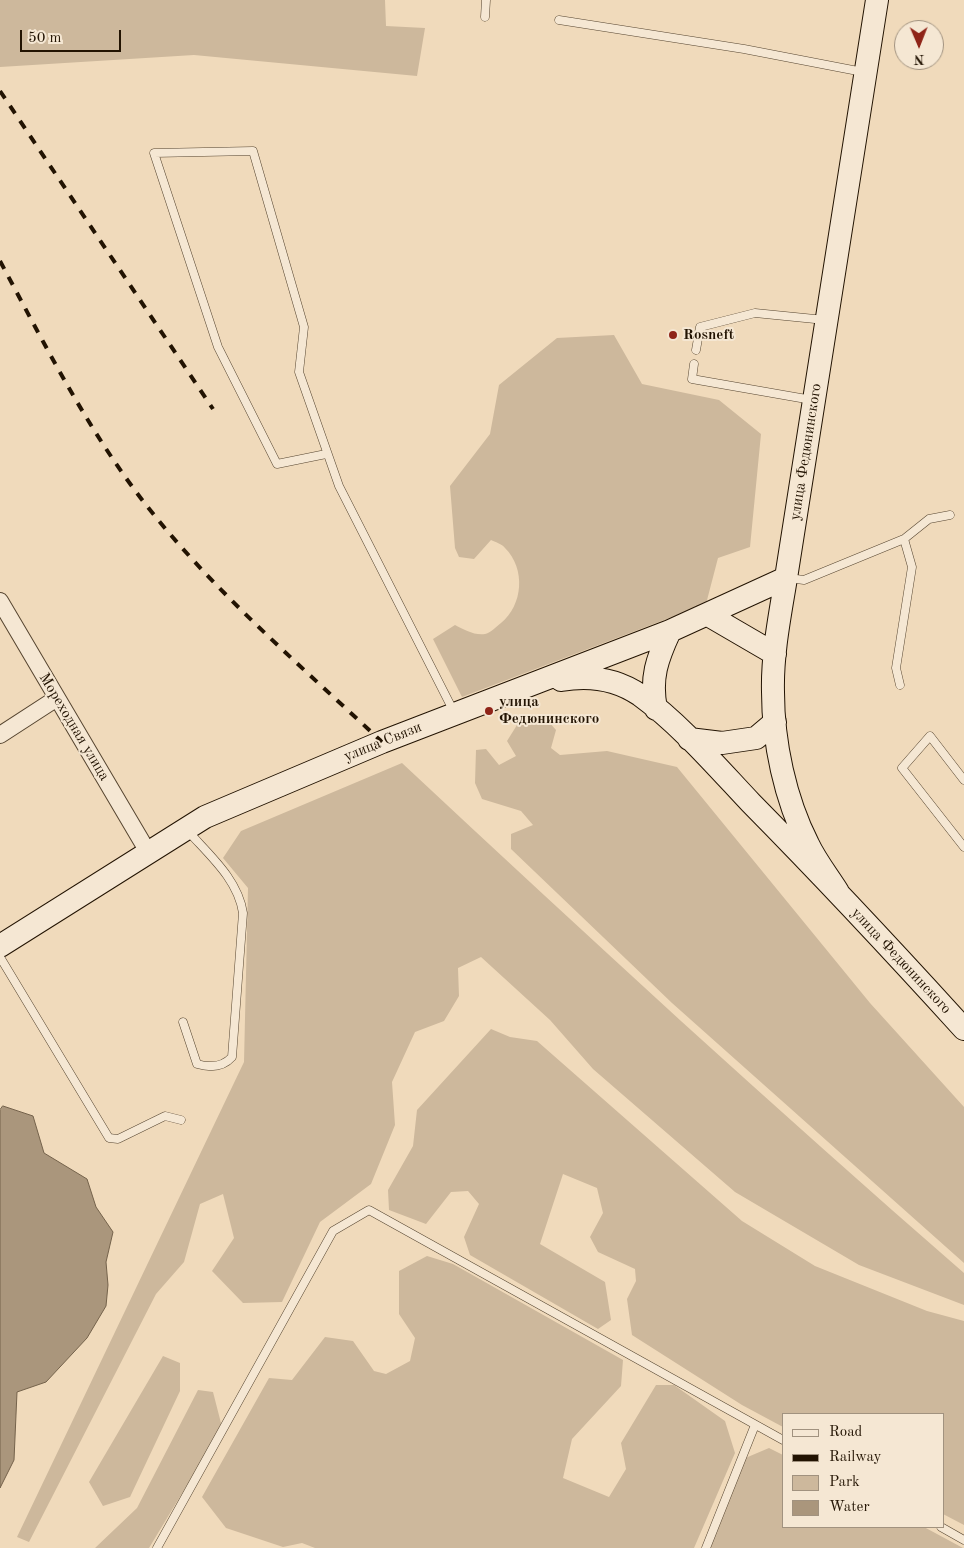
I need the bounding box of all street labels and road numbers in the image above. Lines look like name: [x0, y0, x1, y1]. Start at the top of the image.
street label: улица Федюнинского: [786, 382, 826, 522]
street label: Мореходная улица: [35, 670, 113, 784]
street label: улица Связи: [342, 718, 424, 766]
street label: улица Федюнинского: [847, 904, 955, 1018]

